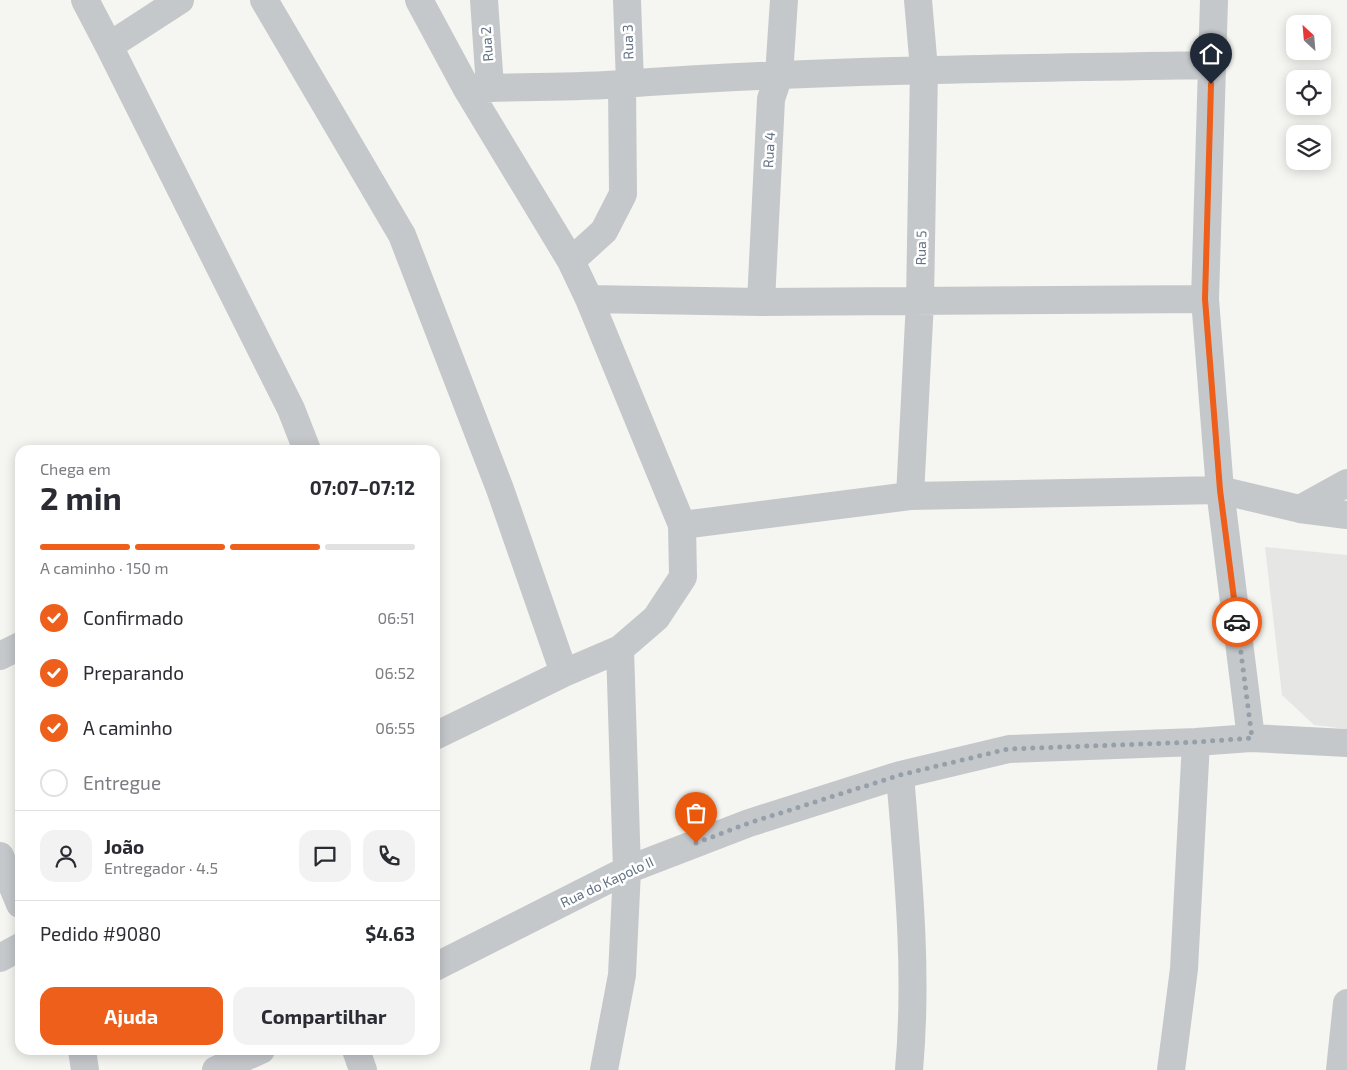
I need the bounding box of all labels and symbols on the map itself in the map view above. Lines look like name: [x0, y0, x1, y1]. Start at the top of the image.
north arrow: [1286, 15, 1331, 60]
street label: Rua 3: [618, 24, 637, 60]
street label: Rua 2: [477, 26, 496, 62]
pin: [1190, 33, 1232, 84]
street label: Rua 4: [759, 132, 778, 168]
street label: Rua 5: [912, 230, 929, 266]
courier: [1212, 597, 1262, 647]
pin: [675, 792, 717, 843]
street label: Rua do Kapolo II: [557, 852, 656, 911]

